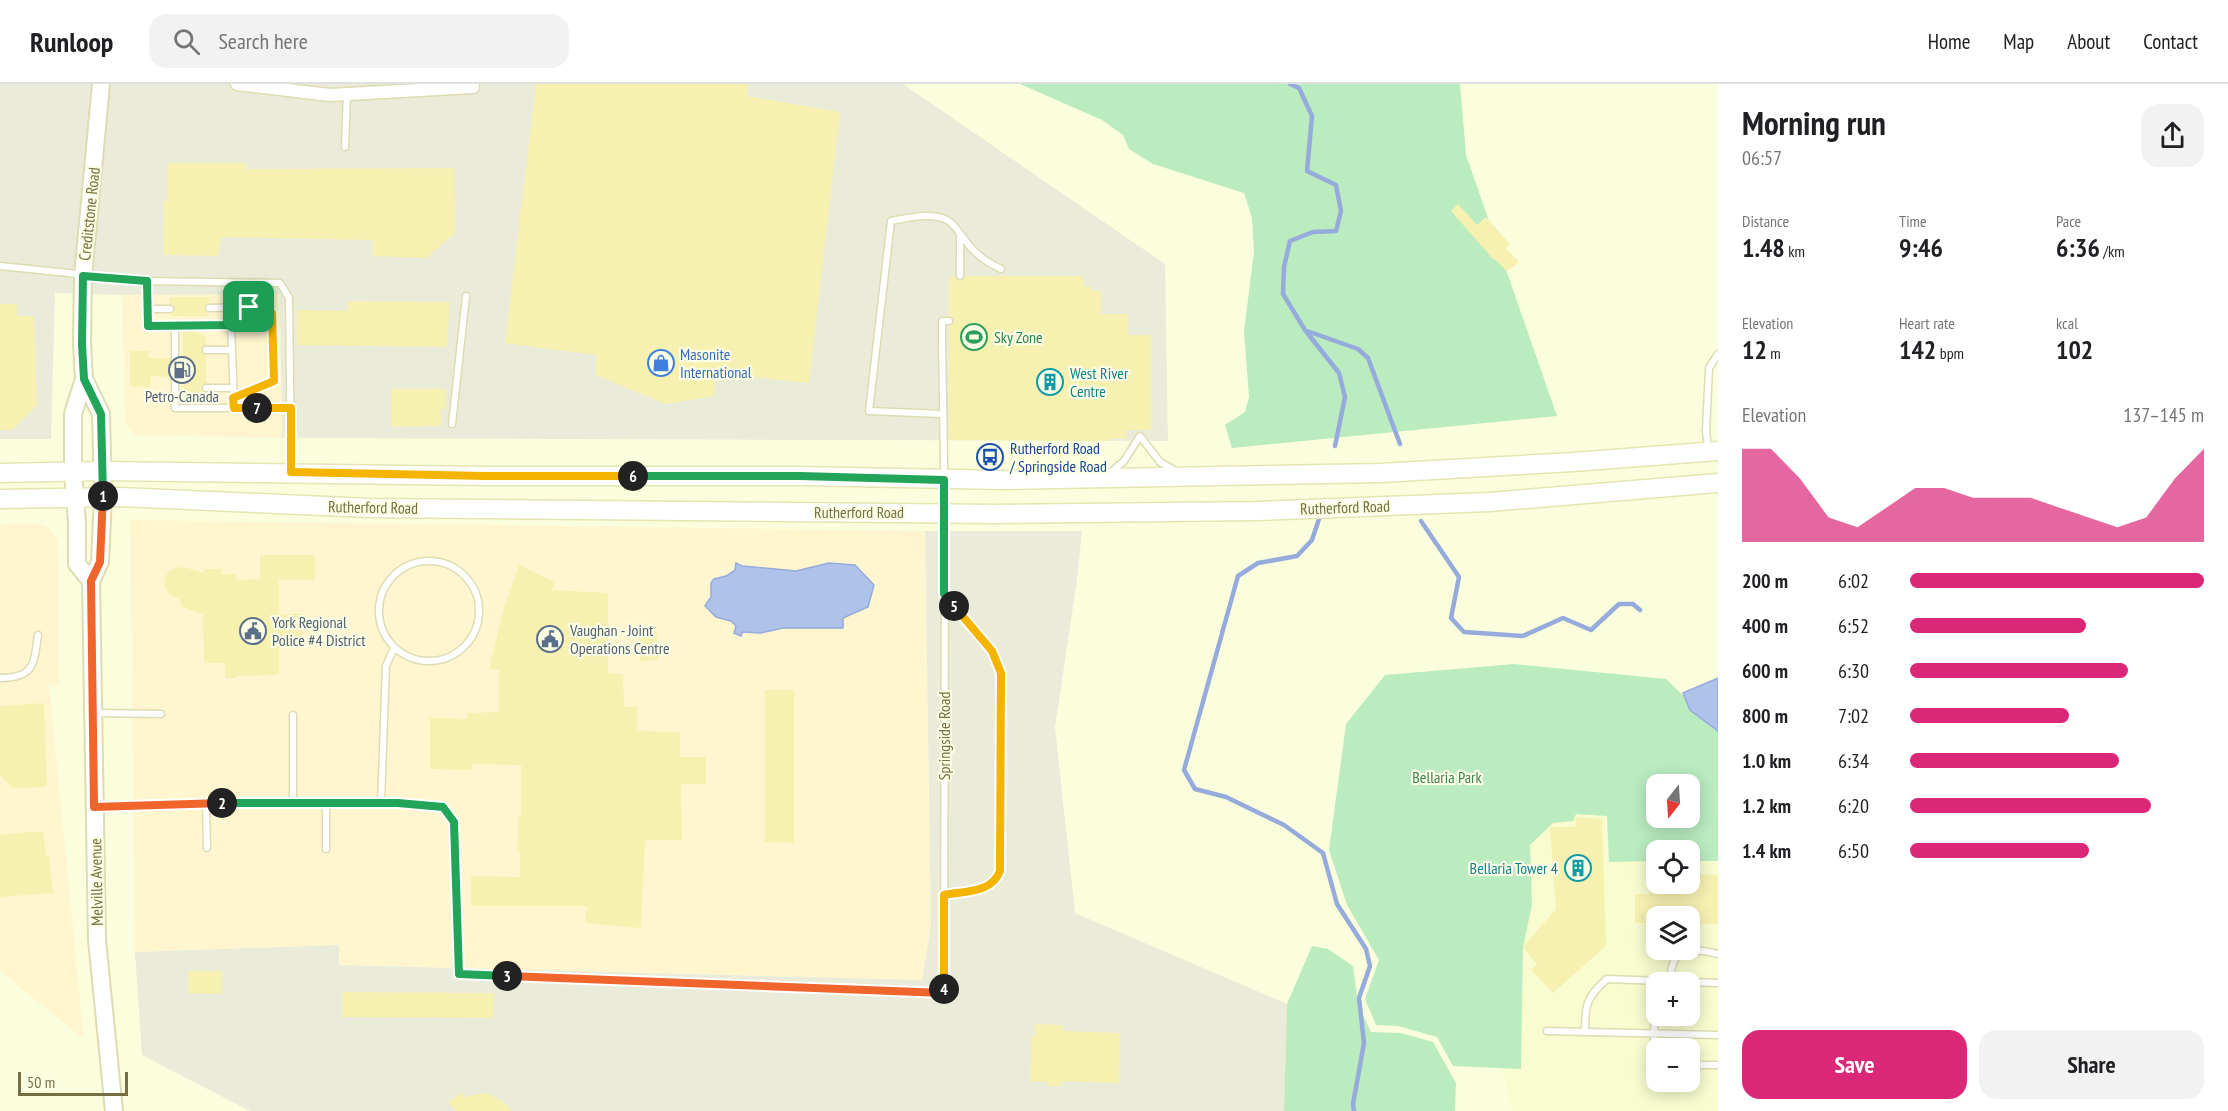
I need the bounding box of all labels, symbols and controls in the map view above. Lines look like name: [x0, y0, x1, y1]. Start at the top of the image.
search box: [149, 14, 569, 68]
text: Runloop: [30, 23, 113, 60]
icon: search: [170, 25, 203, 58]
text: Search here: [218, 27, 308, 55]
text: Home: [1928, 28, 1970, 55]
text: Map: [2003, 28, 2034, 55]
text: About: [2067, 28, 2110, 55]
text: Contact: [2143, 28, 2198, 55]
text: Morning run: [1742, 101, 1886, 144]
button: share: [2141, 104, 2204, 167]
text: 06:57: [1742, 145, 1782, 171]
street label: Creditstone Road: [74, 166, 104, 262]
text: Distance: [1742, 211, 1789, 231]
text: Time: [1899, 211, 1927, 231]
text: Pace: [2056, 211, 2081, 231]
text: 1.48: [1742, 231, 1785, 264]
text: 9:46: [1899, 231, 1943, 264]
text: 6:36: [2056, 231, 2100, 264]
text: km: [1785, 241, 1805, 261]
text: /km: [2100, 241, 2125, 261]
pin: [223, 281, 274, 332]
icon: arrive: [232, 290, 265, 323]
text: Elevation: [1742, 313, 1793, 333]
text: Heart rate: [1899, 313, 1955, 333]
text: kcal: [2056, 313, 2078, 333]
sports icon: Sky Zone: [959, 322, 989, 352]
place label: Sky Zone: [994, 327, 1043, 347]
text: 12: [1742, 333, 1767, 366]
text: 142: [1899, 333, 1936, 366]
text: 102: [2056, 333, 2093, 366]
text: m: [1767, 343, 1781, 363]
text: bpm: [1936, 343, 1964, 363]
place label: Masonite International: [680, 344, 752, 382]
shop icon: Masonite International: [646, 348, 676, 378]
fuel station icon: Petro-Canada: [167, 355, 197, 385]
place label: West River Centre: [1070, 363, 1129, 401]
building icon: West River Centre: [1035, 367, 1065, 397]
place label: Petro-Canada: [145, 386, 219, 406]
pin: 7: [242, 393, 272, 423]
text: 7: [253, 398, 261, 418]
text: Elevation: [1742, 402, 1806, 428]
text: 137–145 m: [2123, 402, 2204, 428]
place label: Rutherford Road / Springside Road: [1009, 438, 1107, 476]
bus stop icon: Rutherford Road / Springside Road: [975, 442, 1005, 472]
pin: 6: [618, 461, 648, 491]
text: 6: [629, 466, 637, 486]
pin: 1: [88, 481, 118, 511]
text: 1: [99, 486, 107, 506]
street label: Rutherford Road: [1300, 495, 1390, 519]
street label: Rutherford Road: [328, 496, 418, 518]
street label: Rutherford Road: [814, 502, 904, 522]
text: 200 m: [1742, 568, 1788, 594]
text: 6:02: [1838, 568, 1869, 594]
pin: 5: [939, 591, 969, 621]
text: 5: [950, 596, 958, 616]
place label: York Regional Police #4 District: [272, 612, 366, 650]
text: 400 m: [1742, 613, 1788, 639]
text: 6:52: [1838, 613, 1869, 639]
public building icon: York Regional Police #4 District: [238, 616, 268, 646]
place label: Vaughan - Joint Operations Centre: [569, 620, 670, 658]
public building icon: Vaughan - Joint Operations Centre: [535, 624, 565, 654]
text: 600 m: [1742, 658, 1788, 684]
text: 6:30: [1838, 658, 1869, 684]
street label: Springside Road: [934, 692, 954, 780]
text: 800 m: [1742, 703, 1788, 729]
text: 7:02: [1838, 703, 1869, 729]
text: 1.0 km: [1742, 748, 1791, 774]
text: 6:34: [1838, 748, 1869, 774]
park label: Bellaria Park: [1412, 767, 1482, 787]
north arrow: [1646, 774, 1700, 828]
map controls: [1646, 774, 1700, 1092]
pin: 2: [207, 788, 237, 818]
text: 2: [218, 793, 226, 813]
text: 1.2 km: [1742, 793, 1791, 819]
text: 6:20: [1838, 793, 1869, 819]
street label: Melville Avenue: [85, 838, 107, 926]
text: 1.4 km: [1742, 838, 1791, 864]
text: 6:50: [1838, 838, 1869, 864]
button: locate: [1646, 840, 1700, 894]
building icon: Bellaria Tower 4: [1563, 853, 1593, 883]
place label: Bellaria Tower 4: [1470, 858, 1558, 878]
button: layers: [1646, 906, 1700, 960]
pin: 3: [492, 961, 522, 991]
text: 3: [503, 966, 511, 986]
button: +: [1646, 972, 1700, 1026]
pin: 4: [929, 974, 959, 1004]
text: 4: [940, 979, 948, 999]
button: Save: [1742, 1030, 1967, 1099]
button: Share: [1979, 1030, 2204, 1099]
button: −: [1646, 1038, 1700, 1092]
scale bar: [18, 1069, 128, 1096]
text: 50 m: [27, 1072, 55, 1092]

